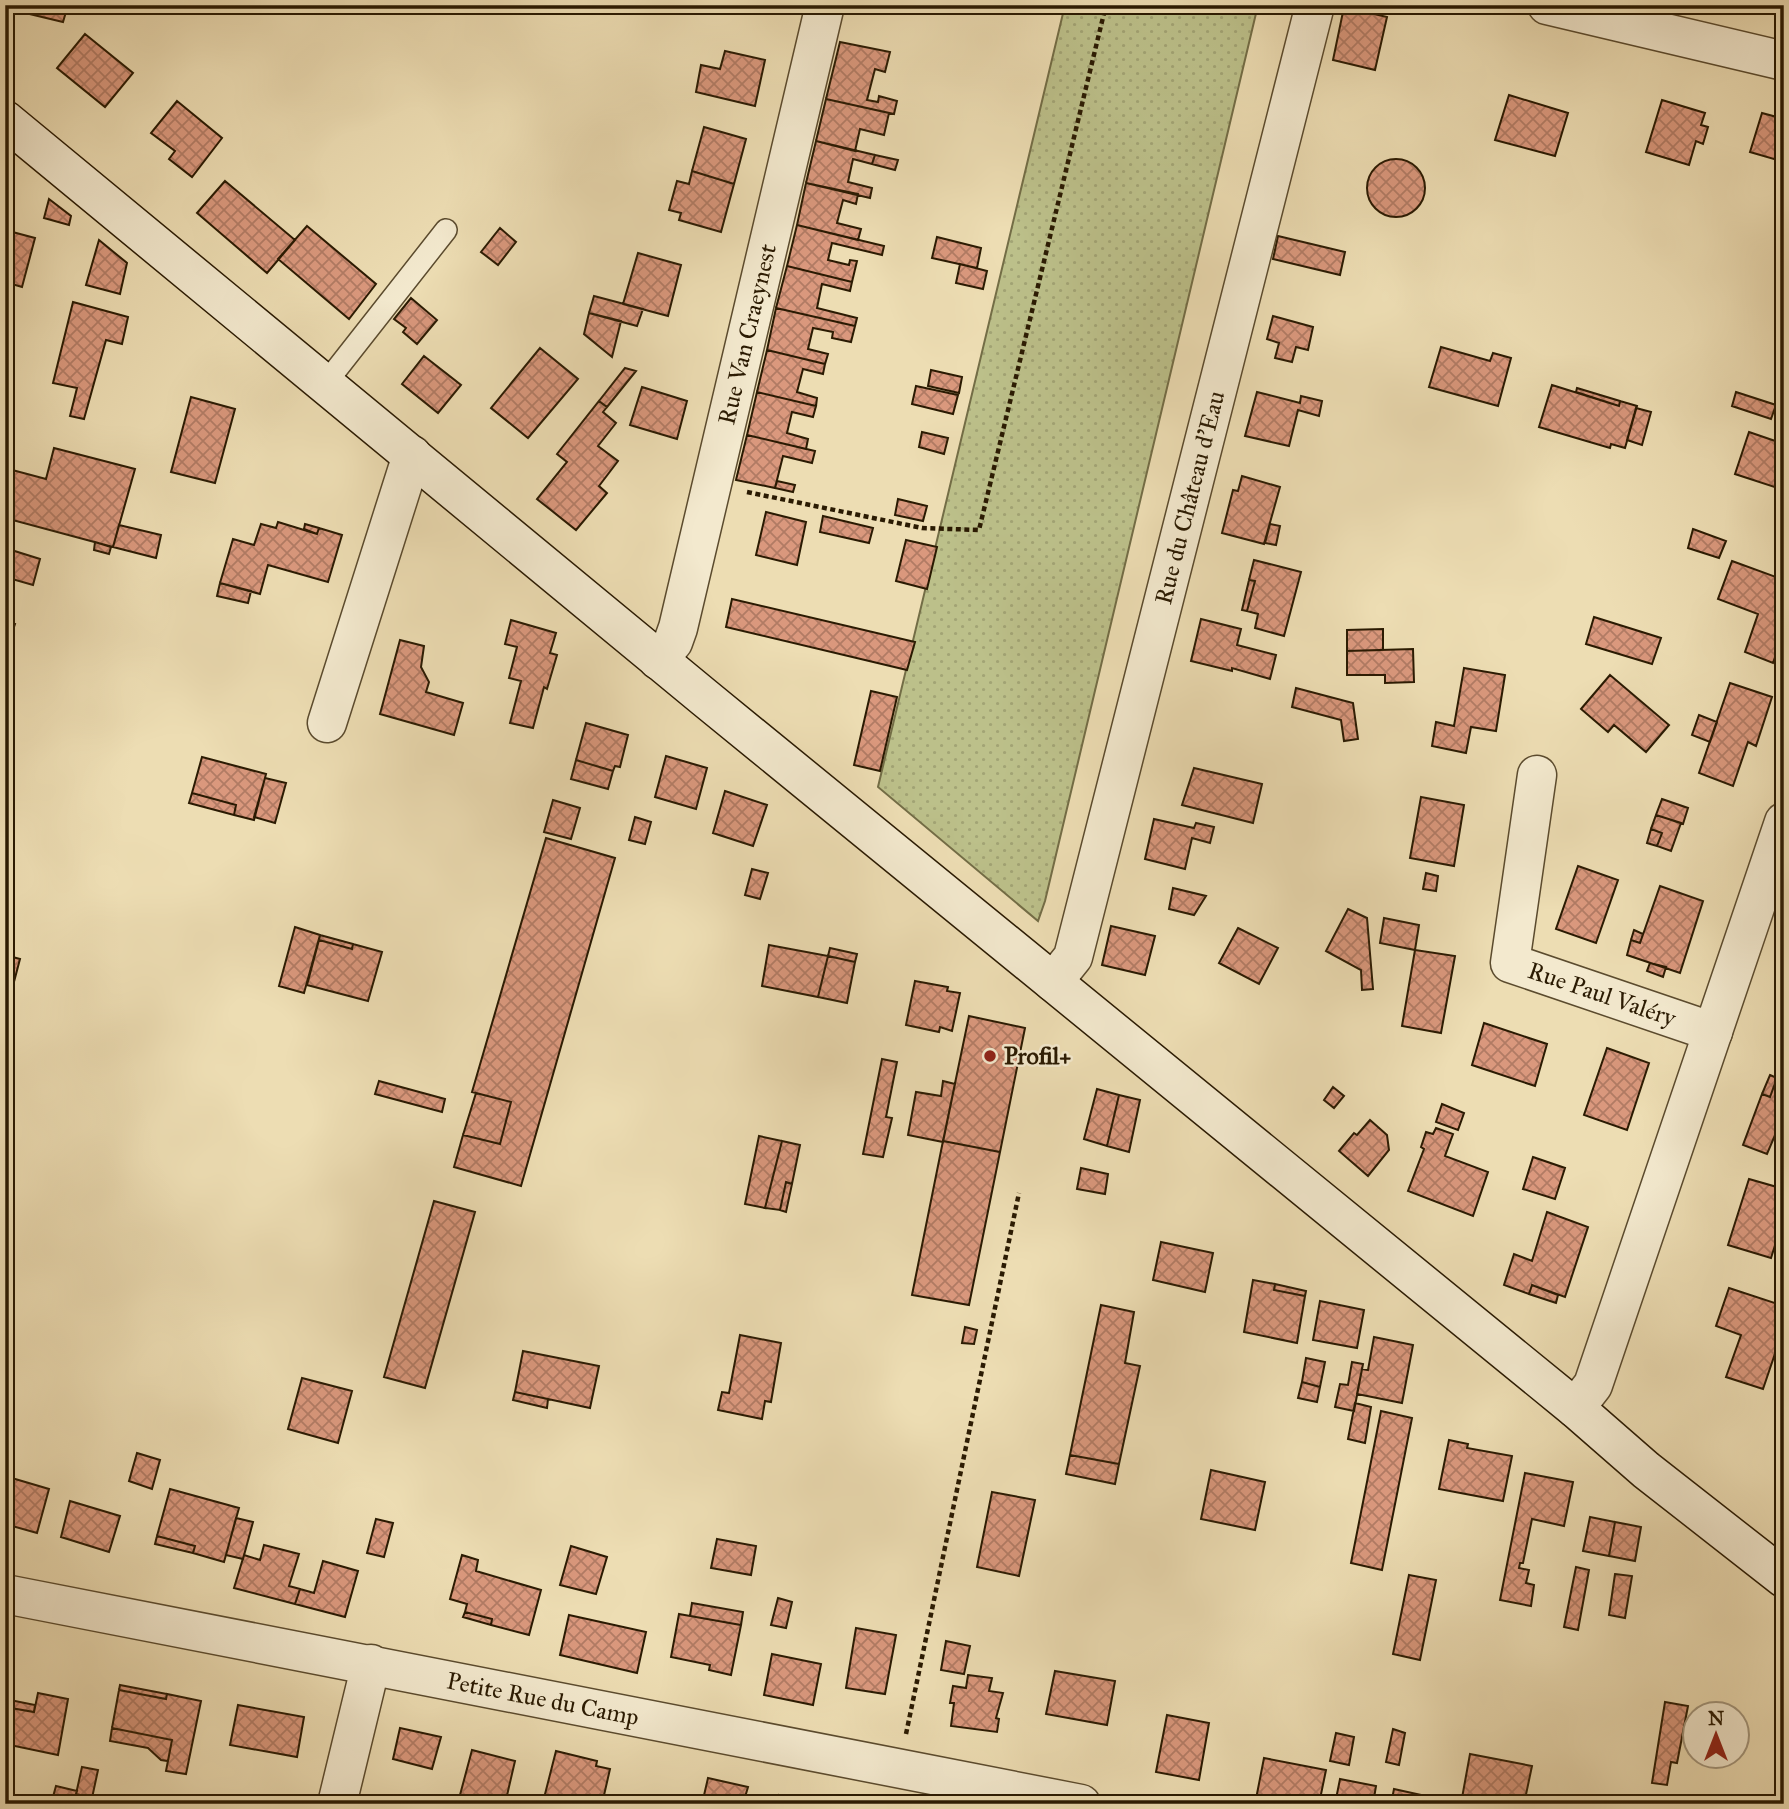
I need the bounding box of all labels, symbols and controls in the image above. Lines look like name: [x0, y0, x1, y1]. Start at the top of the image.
street label: Rue Van Craeynest: [711, 241, 783, 428]
street label: Rue du Château d'Eau: [1148, 387, 1231, 608]
street label: Rue Paul Valéry: [1524, 955, 1680, 1033]
place label: Profil+: [1004, 1041, 1071, 1071]
marker: Profil+: [982, 1048, 998, 1064]
street label: Petite Rue du Camp: [444, 1666, 641, 1732]
north arrow: [1680, 1700, 1750, 1770]
text: N: [1708, 1707, 1724, 1730]

